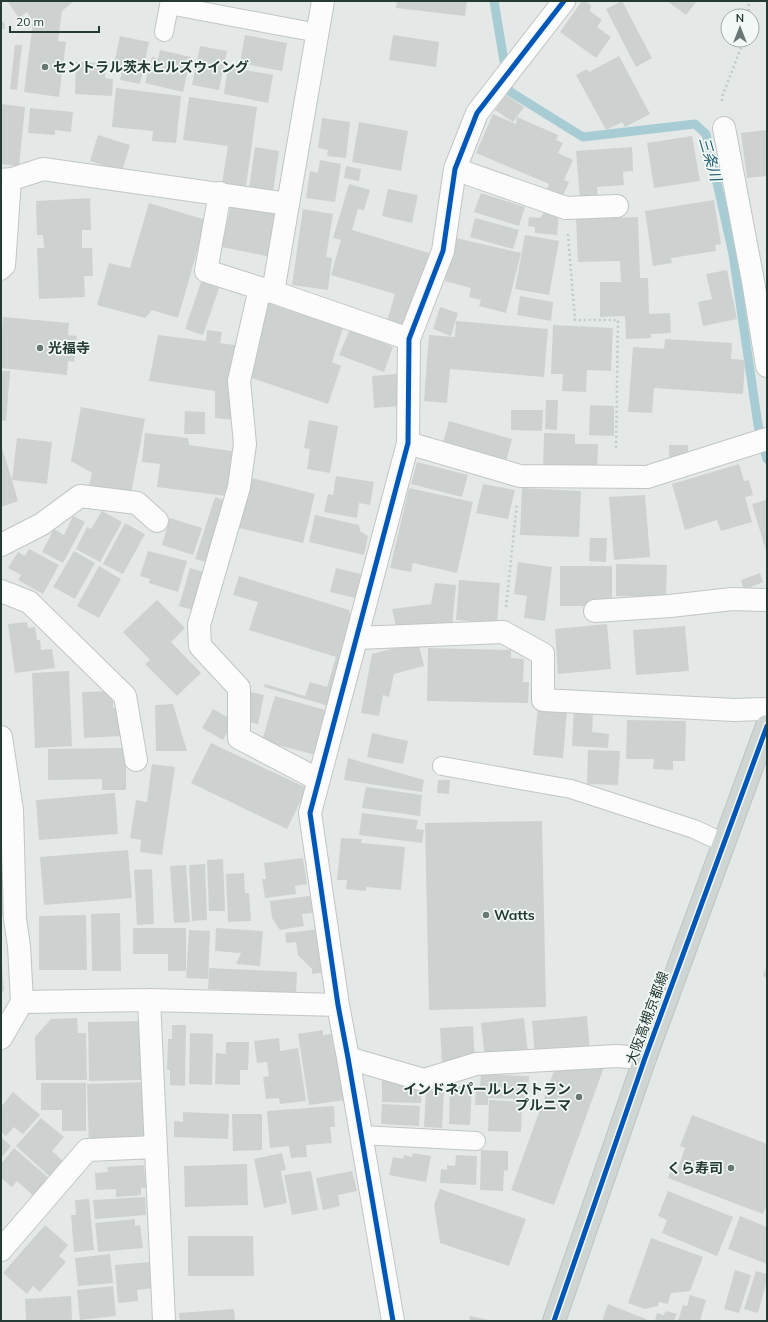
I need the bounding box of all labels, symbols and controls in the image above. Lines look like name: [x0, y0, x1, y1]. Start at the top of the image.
scale bar: [10, 8, 99, 34]
north arrow: [720, 8, 760, 48]
text: N: [736, 11, 744, 25]
text: 20 m: [16, 14, 44, 29]
place label: セントラル茨木ヒルズウイング: [53, 58, 249, 76]
marker: セントラル茨木ヒルズウイング: [40, 62, 50, 72]
water label: 三条川: [695, 135, 726, 185]
place label: 光福寺: [48, 339, 90, 357]
marker: 光福寺: [35, 343, 45, 353]
place label: Watts: [494, 906, 535, 924]
marker: Watts: [481, 910, 491, 920]
street label: 大阪高槻京都線: [622, 969, 672, 1067]
place label: インドネパールレストラン プルニマ: [403, 1080, 571, 1114]
marker: インドネパールレストラン プルニマ: [574, 1092, 584, 1102]
place label: くら寿司: [667, 1159, 723, 1177]
marker: くら寿司: [726, 1163, 736, 1173]

